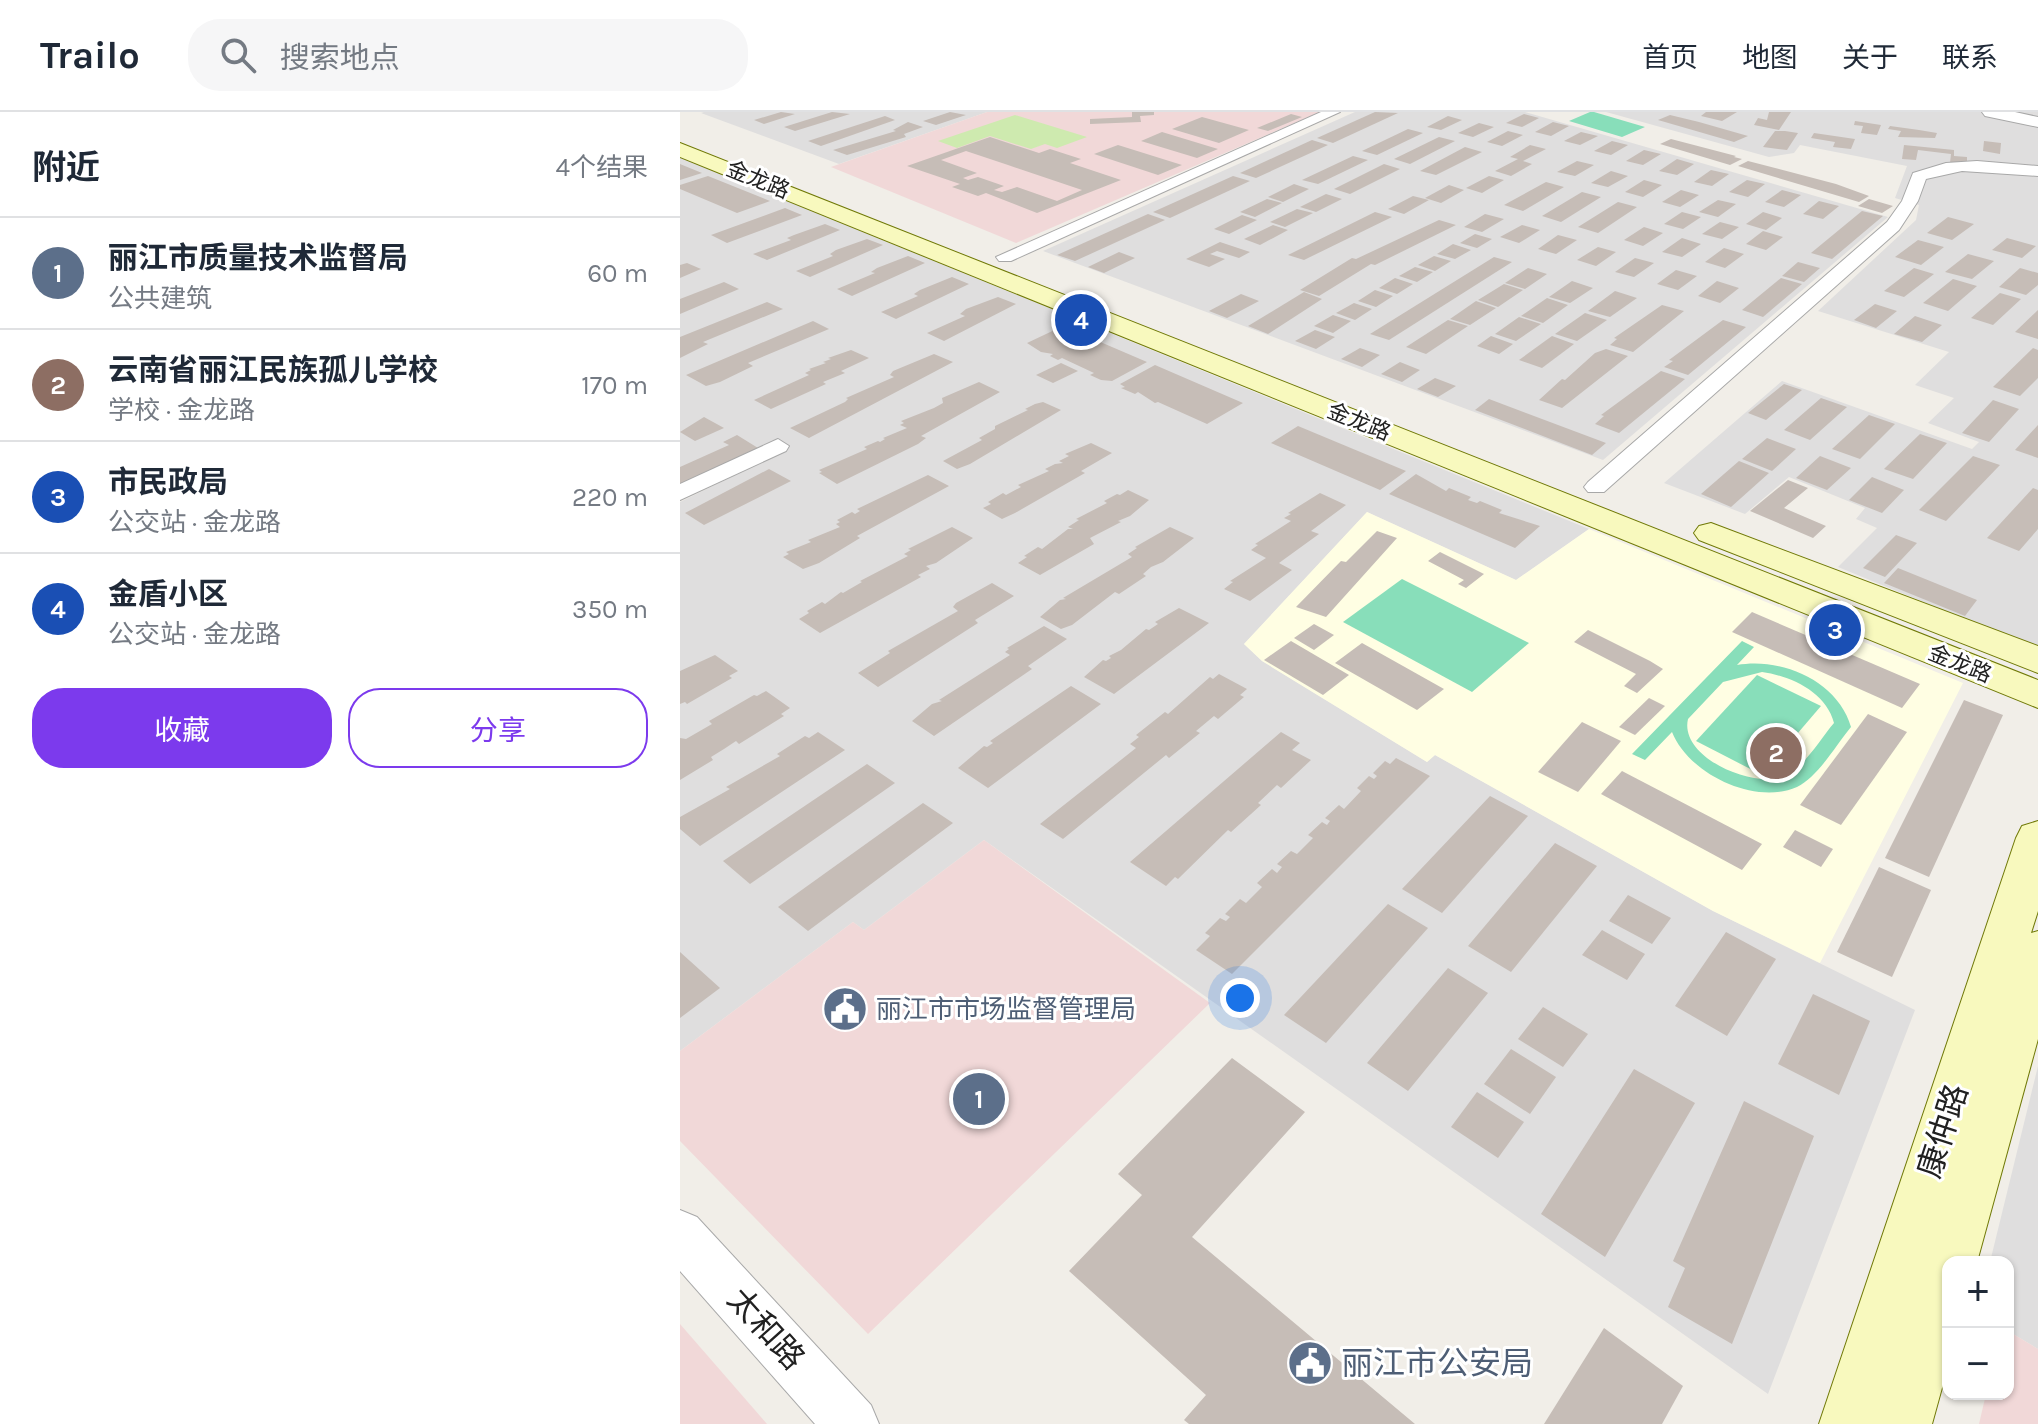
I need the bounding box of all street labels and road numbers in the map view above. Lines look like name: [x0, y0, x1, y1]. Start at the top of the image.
street label: 金龙路: [723, 156, 793, 204]
street label: 金龙路: [1324, 398, 1394, 446]
street label: 金龙路: [1925, 640, 1995, 688]
street label: 康仲路: [1911, 1080, 1975, 1182]
street label: 太和路: [720, 1281, 812, 1377]

